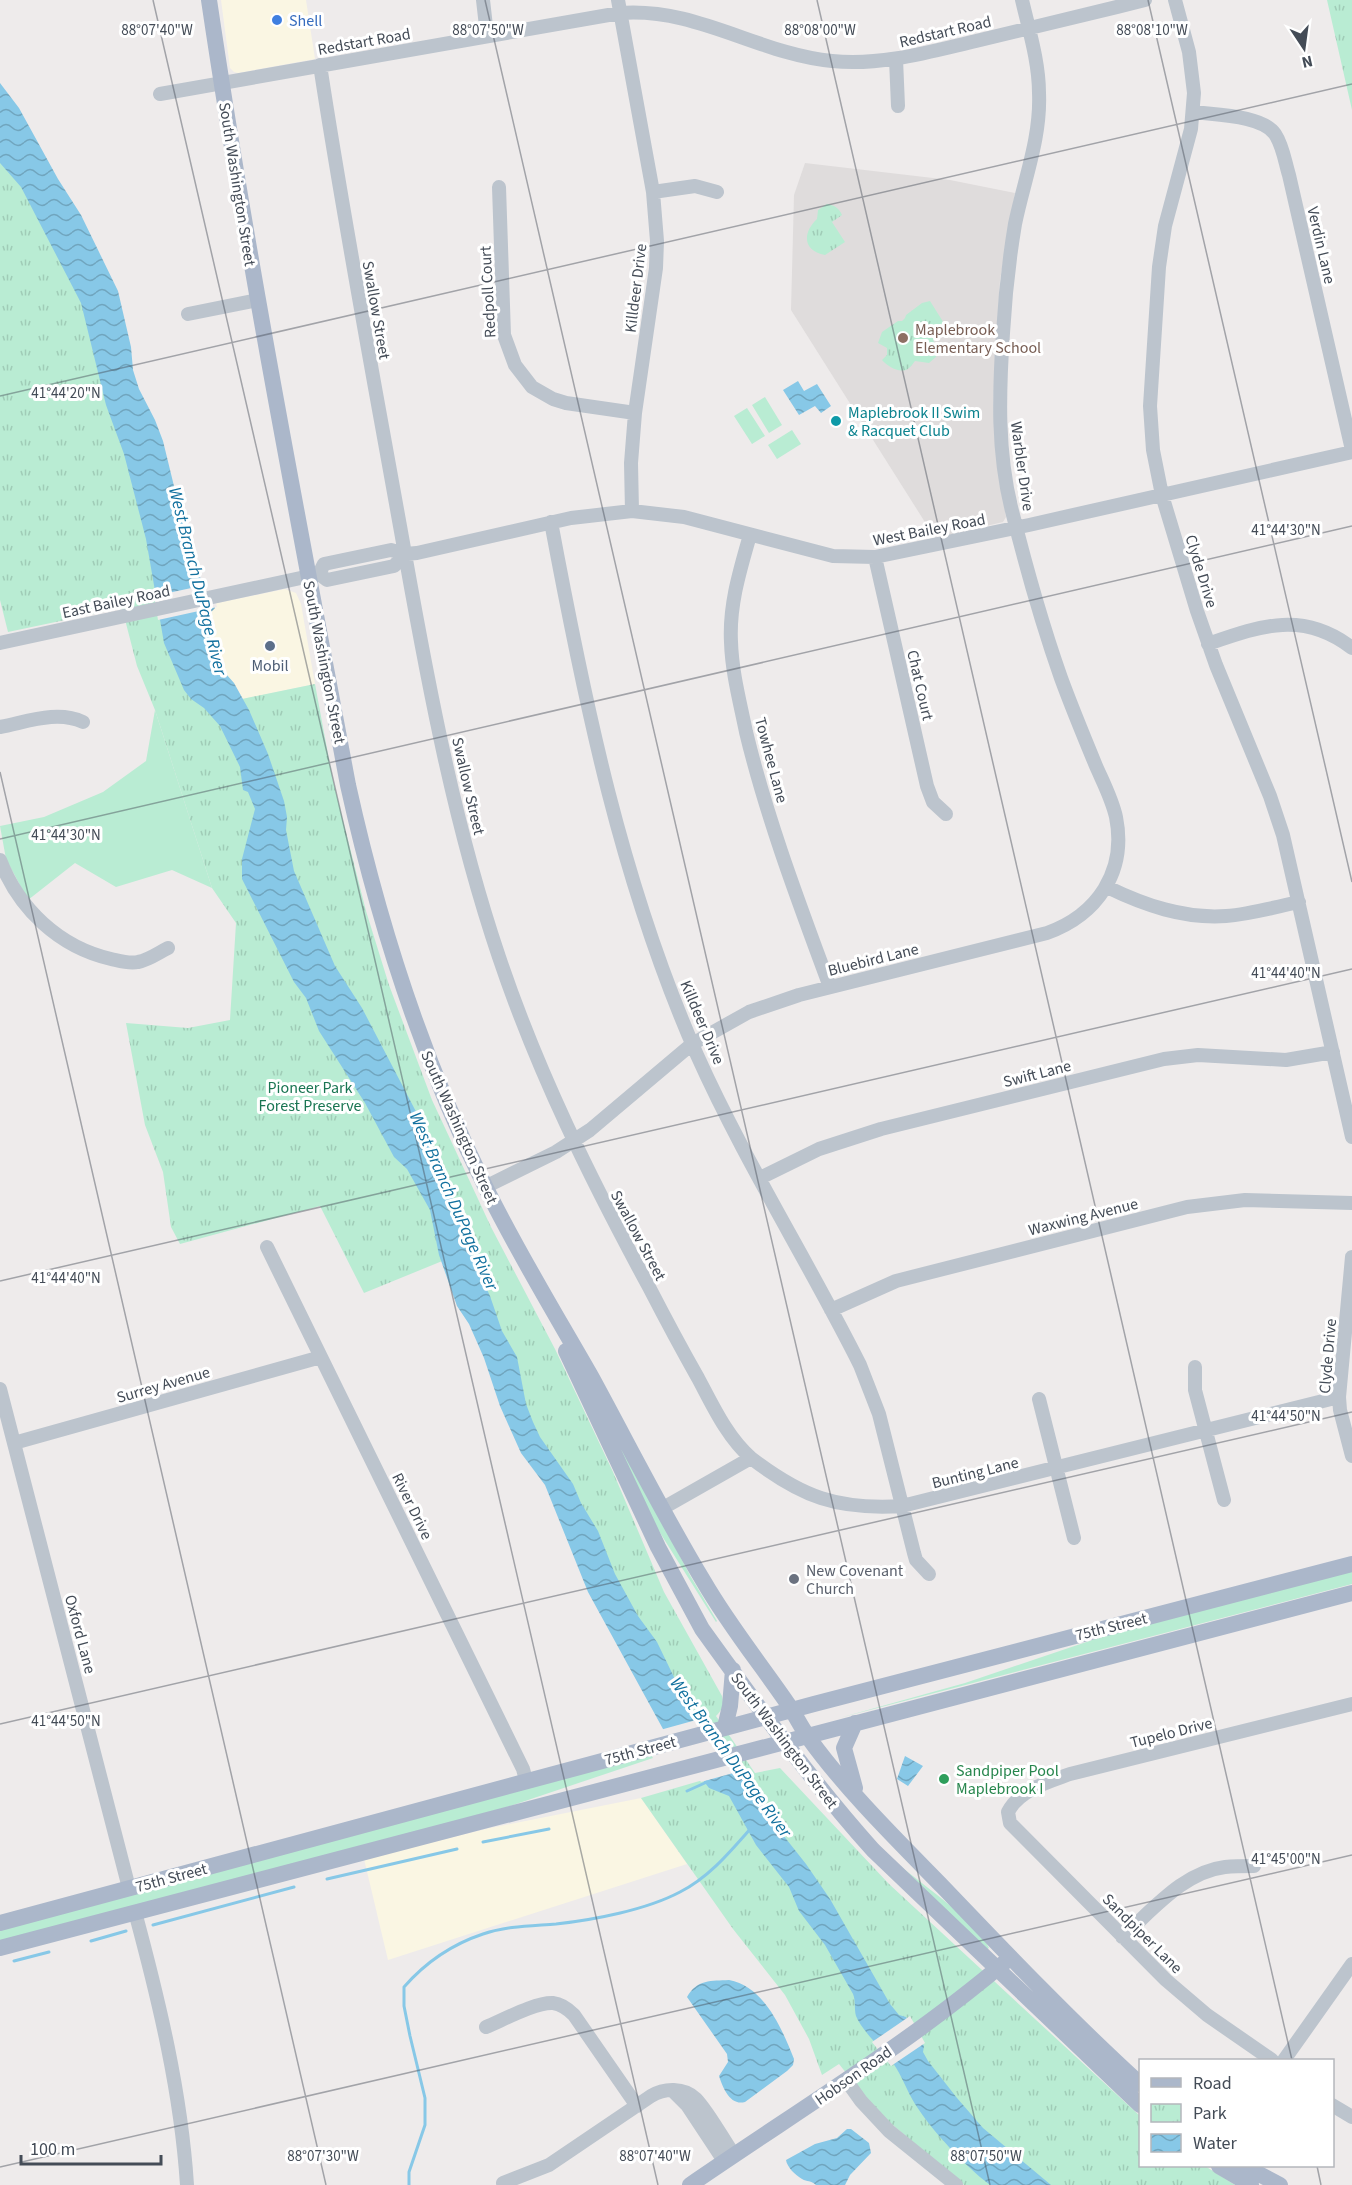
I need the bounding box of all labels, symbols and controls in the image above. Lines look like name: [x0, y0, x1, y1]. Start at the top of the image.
place label: Shell: [289, 10, 322, 32]
street label: Redstart Road: [897, 11, 993, 53]
marker: Shell: [270, 13, 284, 27]
north arrow: [1274, 18, 1334, 78]
text: 88°07'40"W: [121, 20, 193, 41]
text: 88°07'50"W: [452, 20, 524, 41]
text: 88°08'00"W: [784, 20, 856, 41]
text: 88°08'10"W: [1116, 20, 1188, 41]
street label: Redstart Road: [316, 23, 412, 61]
text: N: [1299, 50, 1315, 74]
street label: South Washington Street: [213, 101, 261, 268]
street label: Verdin Lane: [1301, 204, 1341, 286]
street label: Killdeer Drive: [620, 242, 652, 334]
street label: Redpoll Court: [475, 245, 501, 339]
street label: Swallow Street: [357, 259, 396, 362]
place label: Maplebrook Elementary School: [915, 319, 1041, 359]
marker: Maplebrook Elementary School: [896, 331, 910, 345]
text: 41°44'20"N: [31, 383, 101, 404]
place label: Maplebrook II Swim & Racquet Club: [848, 402, 980, 442]
marker: Maplebrook II Swim & Racquet Club: [829, 414, 843, 428]
street label: Warbler Drive: [1005, 420, 1039, 512]
water label: West Branch DuPage River: [162, 484, 233, 679]
street label: West Bailey Road: [871, 508, 987, 552]
text: 41°44'30"N: [1251, 520, 1321, 541]
street label: Clyde Drive: [1180, 532, 1223, 611]
street label: South Washington Street: [297, 579, 351, 746]
street label: East Bailey Road: [60, 580, 172, 624]
marker: Mobil: [263, 639, 277, 653]
street label: Chat Court: [901, 648, 939, 723]
place label: Mobil: [251, 655, 289, 677]
street label: Towhee Lane: [749, 715, 793, 806]
street label: Swallow Street: [446, 735, 490, 838]
text: 41°44'30"N: [31, 825, 101, 846]
street label: Bluebird Lane: [825, 938, 921, 982]
text: 41°44'40"N: [1251, 963, 1321, 984]
street label: Killdeer Drive: [674, 977, 730, 1068]
street label: South Washington Street: [415, 1047, 503, 1208]
street label: Swift Lane: [1001, 1055, 1074, 1093]
park label: Pioneer Park Forest Preserve: [258, 1077, 362, 1117]
water label: West Branch DuPage River: [403, 1108, 505, 1295]
street label: Swallow Street: [605, 1186, 671, 1285]
street label: Waxwing Avenue: [1026, 1193, 1140, 1241]
text: 41°44'40"N: [31, 1268, 101, 1289]
street label: Clyde Drive: [1314, 1318, 1342, 1395]
street label: Surrey Avenue: [114, 1361, 213, 1409]
text: 41°44'50"N: [1251, 1406, 1321, 1427]
street label: Bunting Lane: [930, 1452, 1021, 1494]
street label: River Drive: [386, 1469, 438, 1544]
place label: New Covenant Church: [806, 1560, 904, 1600]
marker: New Covenant Church: [787, 1572, 801, 1586]
street label: Oxford Lane: [59, 1592, 101, 1676]
street label: 75th Street: [1073, 1607, 1150, 1647]
street label: South Washington Street: [726, 1668, 843, 1814]
water label: West Branch DuPage River: [664, 1672, 798, 1843]
text: 41°44'50"N: [31, 1711, 101, 1732]
street label: Tupelo Drive: [1128, 1712, 1215, 1754]
street label: 75th Street: [602, 1731, 679, 1771]
place label: Sandpiper Pool Maplebrook I: [956, 1760, 1059, 1800]
marker: Sandpiper Pool Maplebrook I: [937, 1772, 951, 1786]
text: 41°45'00"N: [1251, 1849, 1321, 1870]
street label: 75th Street: [133, 1858, 210, 1898]
street label: Sandpiper Lane: [1097, 1889, 1187, 1979]
street label: Hobson Road: [811, 2041, 897, 2111]
legend: [1139, 2059, 1334, 2167]
text: Road: [1193, 2071, 1232, 2096]
text: Park: [1193, 2101, 1227, 2126]
scale bar: [21, 2128, 160, 2166]
text: Water: [1193, 2131, 1237, 2156]
text: 100 m: [30, 2137, 75, 2162]
text: 88°07'30"W: [287, 2146, 359, 2167]
text: 88°07'40"W: [619, 2146, 691, 2167]
text: 88°07'50"W: [950, 2146, 1022, 2167]

